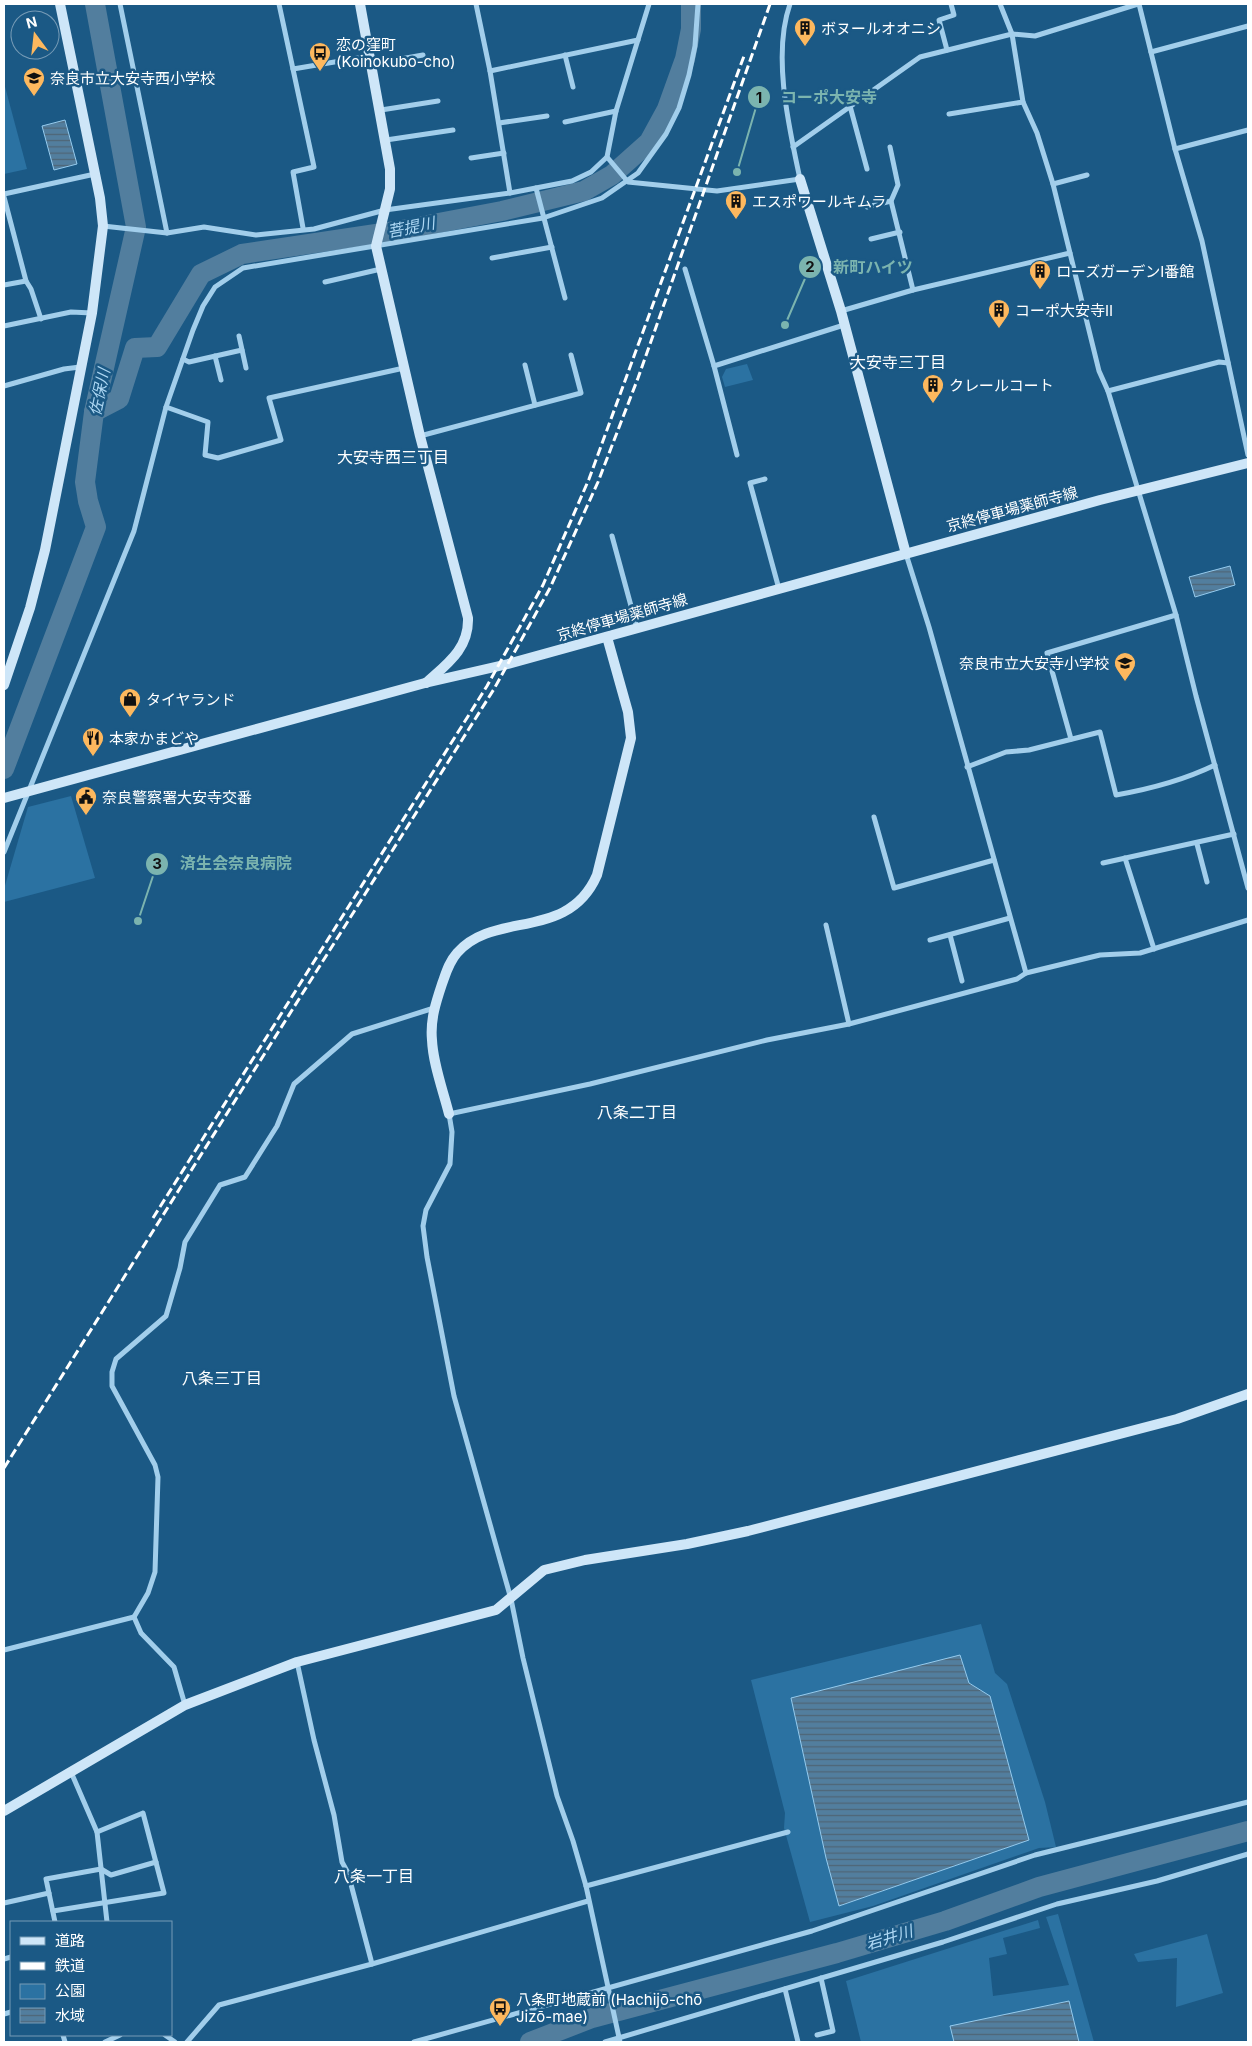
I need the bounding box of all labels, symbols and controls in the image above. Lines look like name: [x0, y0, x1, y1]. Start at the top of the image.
north arrow: [10, 10, 60, 60]
text: N: [24, 12, 39, 32]
building icon: ボヌールオオニシ: [793, 16, 817, 47]
place label: ボヌールオオニシ: [821, 19, 941, 38]
place label: 恋の窪町 (Koinokubo-cho): [336, 35, 456, 71]
bus stop icon: 恋の窪町 (Koinokubo-cho): [308, 41, 332, 72]
school or university icon: 奈良市立大安寺西小学校: [22, 66, 46, 97]
place label: 奈良市立大安寺西小学校: [50, 69, 215, 88]
callout: コーポ大安寺: [746, 82, 887, 113]
text: コーポ大安寺: [781, 87, 877, 107]
text: 1: [756, 88, 762, 107]
building icon: エスポワールキムラ: [724, 189, 748, 220]
place label: エスポワールキムラ: [752, 192, 886, 211]
water label: 菩提川: [386, 212, 438, 241]
callout: 新町ハイツ: [798, 251, 923, 282]
text: 2: [805, 257, 815, 276]
text: 新町ハイツ: [833, 257, 913, 277]
building icon: ローズガーデンⅠ番館: [1028, 259, 1052, 290]
place label: ローズガーデンⅠ番館: [1056, 262, 1194, 281]
building icon: コーポ大安寺Ⅱ: [987, 298, 1011, 329]
place label: コーポ大安寺Ⅱ: [1015, 301, 1113, 320]
district label: 大安寺三丁目: [850, 352, 946, 372]
water label: 佐保川: [84, 364, 114, 418]
building icon: クレールコート: [921, 373, 945, 404]
place label: クレールコート: [949, 376, 1054, 395]
district label: 大安寺西三丁目: [337, 447, 449, 467]
street label: 京終停車場薬師寺線: [944, 482, 1080, 536]
street label: 京終停車場薬師寺線: [554, 589, 690, 645]
school or university icon: 奈良市立大安寺小学校: [1113, 651, 1137, 682]
place label: 奈良市立大安寺小学校: [959, 654, 1109, 673]
shop icon: タイヤランド: [118, 687, 142, 718]
place label: タイヤランド: [146, 690, 236, 709]
restaurant icon: 本家かまどや: [81, 726, 105, 757]
place label: 本家かまどや: [109, 729, 199, 748]
public building icon: 奈良警察署大安寺交番: [74, 785, 98, 816]
place label: 奈良警察署大安寺交番: [102, 788, 252, 807]
callout: 済生会奈良病院: [145, 848, 302, 879]
text: 済生会奈良病院: [180, 853, 292, 873]
text: 3: [152, 854, 162, 873]
district label: 八条二丁目: [597, 1102, 677, 1122]
district label: 八条三丁目: [182, 1368, 262, 1388]
district label: 八条一丁目: [334, 1866, 414, 1886]
water label: 岩井川: [863, 1920, 917, 1954]
legend: [10, 1921, 172, 2036]
text: 道路: [55, 1931, 85, 1950]
text: 鉄道: [55, 1956, 85, 1975]
text: 公園: [55, 1981, 85, 2000]
place label: 八条町地蔵前 (Hachijō-chō Jizō-mae): [516, 1990, 702, 2026]
bus stop icon: 八条町地蔵前 (Hachijō-chō Jizō-mae): [488, 1996, 512, 2027]
text: 水域: [55, 2006, 85, 2025]

